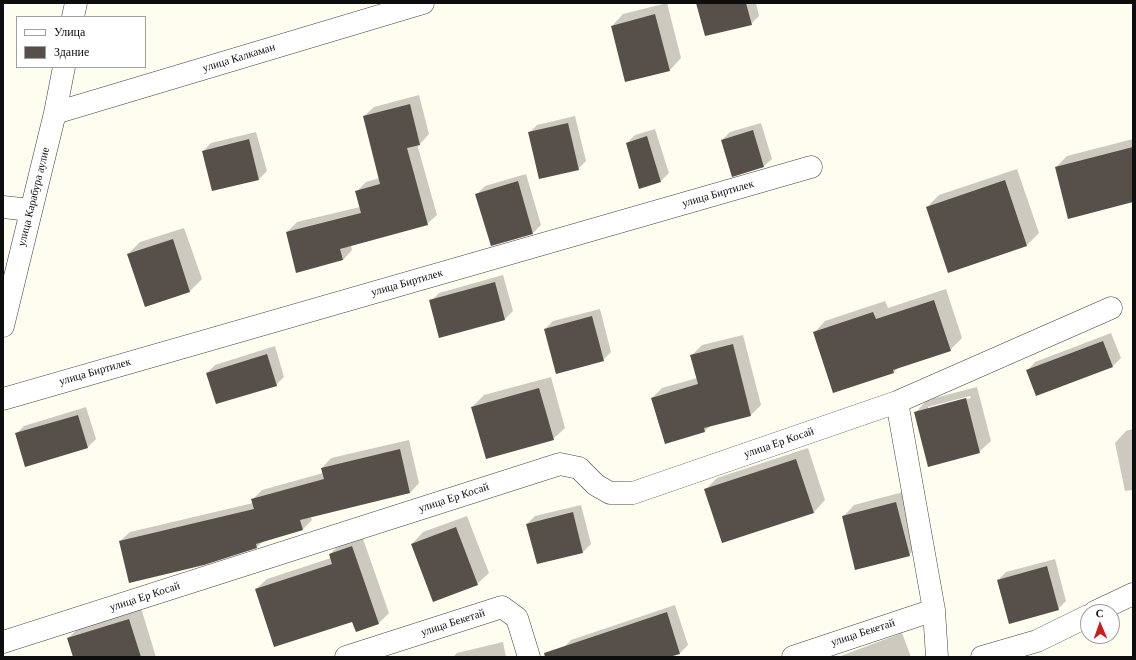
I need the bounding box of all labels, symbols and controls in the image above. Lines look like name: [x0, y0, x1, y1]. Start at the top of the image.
legend: [16, 16, 146, 68]
text: Улица: [54, 25, 85, 39]
street label: улица Калкаман: [201, 41, 277, 75]
text: Здание: [54, 45, 89, 59]
street label: улица Карабура аулие: [15, 146, 53, 248]
street label: улица Биртилек: [681, 177, 755, 211]
street label: улица Биртилек: [370, 266, 444, 300]
street label: улица Биртилек: [58, 355, 132, 389]
street label: улица Ер Косай: [742, 425, 816, 461]
street label: улица Ер Косай: [417, 480, 491, 516]
street label: улица Ер Косай: [108, 579, 182, 615]
north arrow: [1080, 604, 1120, 644]
street label: улица Бекетай: [419, 606, 487, 640]
text: С: [1095, 607, 1104, 619]
street label: улица Бекетай: [829, 616, 897, 650]

